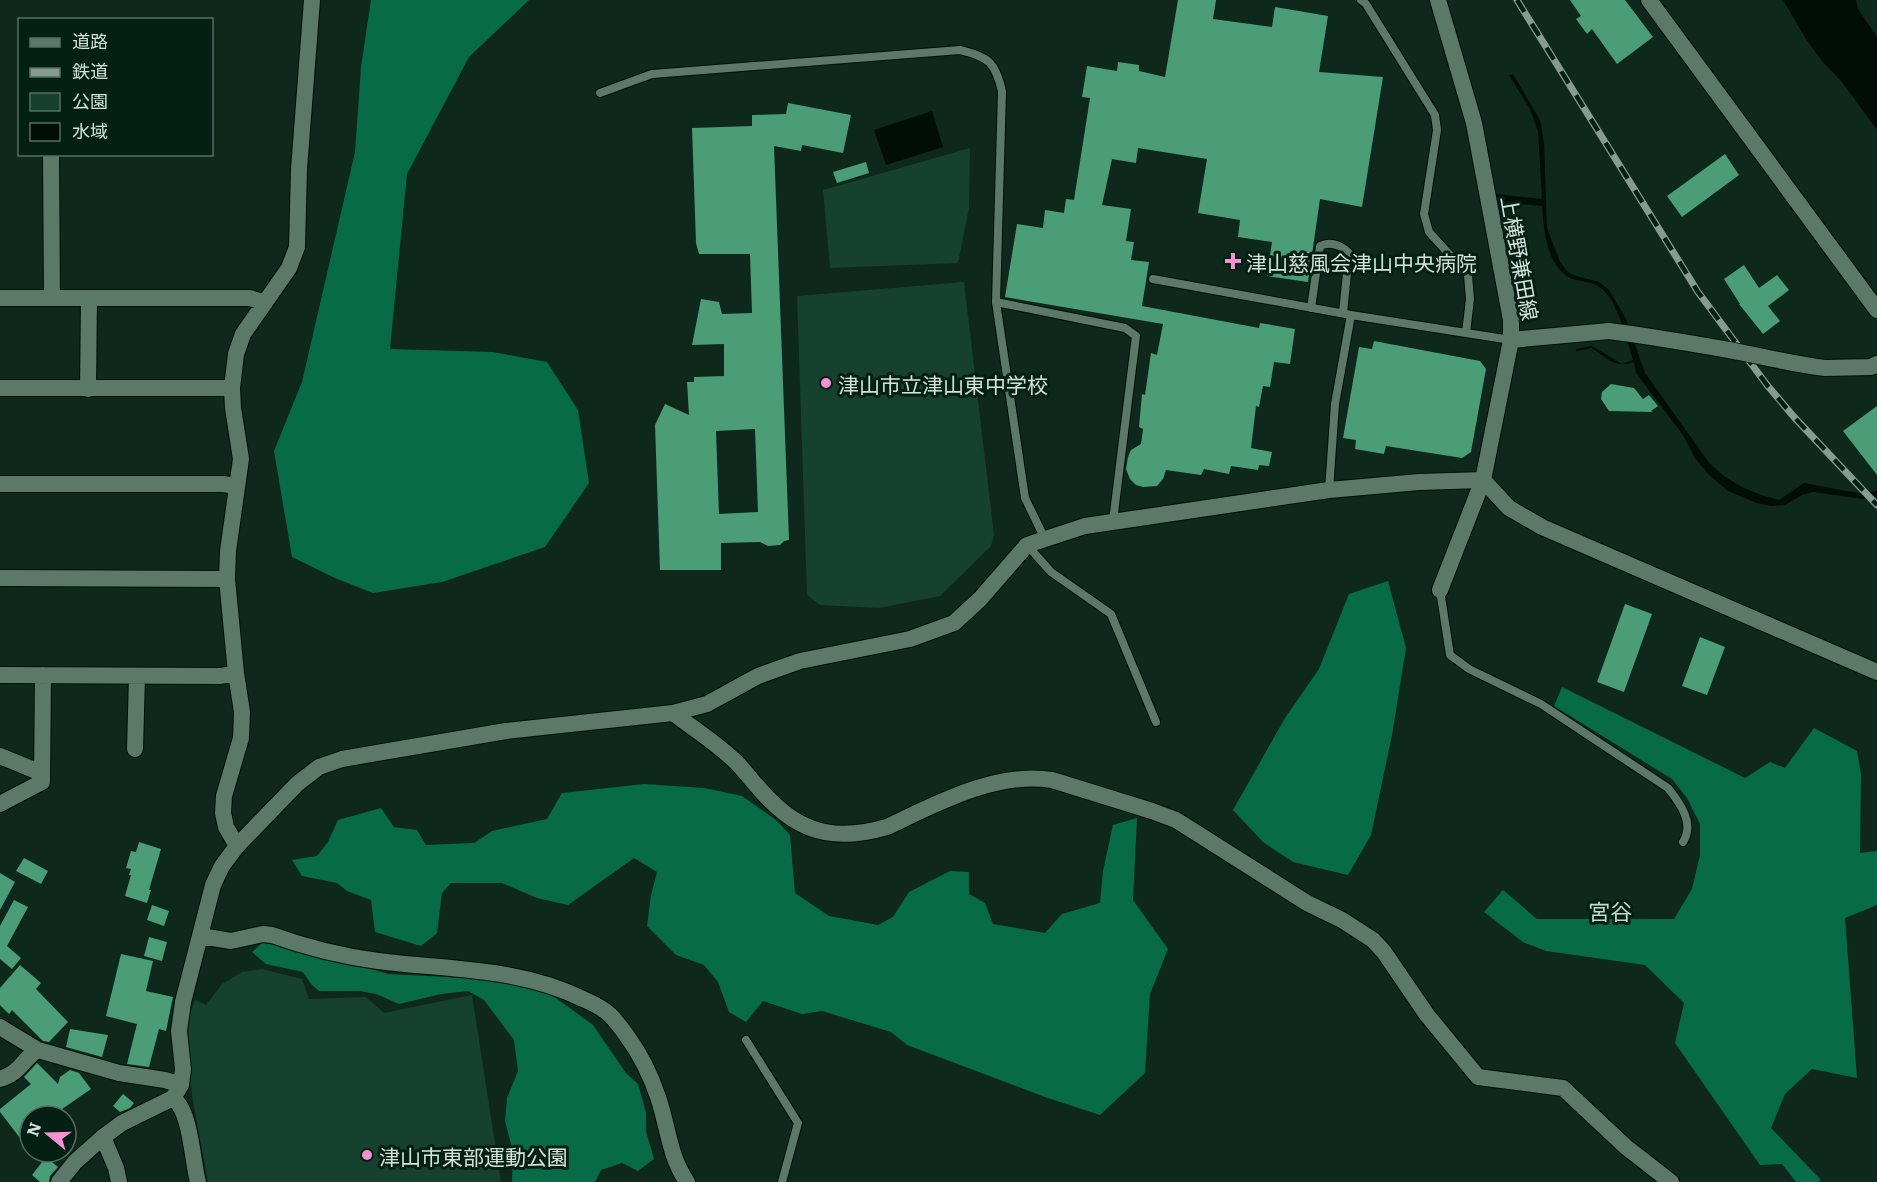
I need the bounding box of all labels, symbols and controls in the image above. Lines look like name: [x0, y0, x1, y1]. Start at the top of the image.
legend: [18, 18, 213, 156]
text: 道路: [72, 27, 108, 54]
text: 鉄道: [72, 57, 108, 84]
text: 公園: [72, 87, 108, 114]
text: 水域: [72, 117, 108, 144]
street label: 上横野兼田線: [1495, 193, 1547, 323]
place label: 津山慈風会津山中央病院: [1246, 246, 1477, 277]
marker: 津山慈風会津山中央病院: [1224, 252, 1242, 270]
place label: 津山市立津山東中学校: [838, 368, 1048, 399]
marker: 津山市立津山東中学校: [819, 376, 833, 390]
district label: 宮谷: [1588, 894, 1632, 927]
north arrow: [18, 1104, 78, 1164]
text: N: [19, 1119, 46, 1139]
place label: 津山市東部運動公園: [379, 1140, 568, 1171]
marker: 津山市東部運動公園: [360, 1148, 374, 1162]

